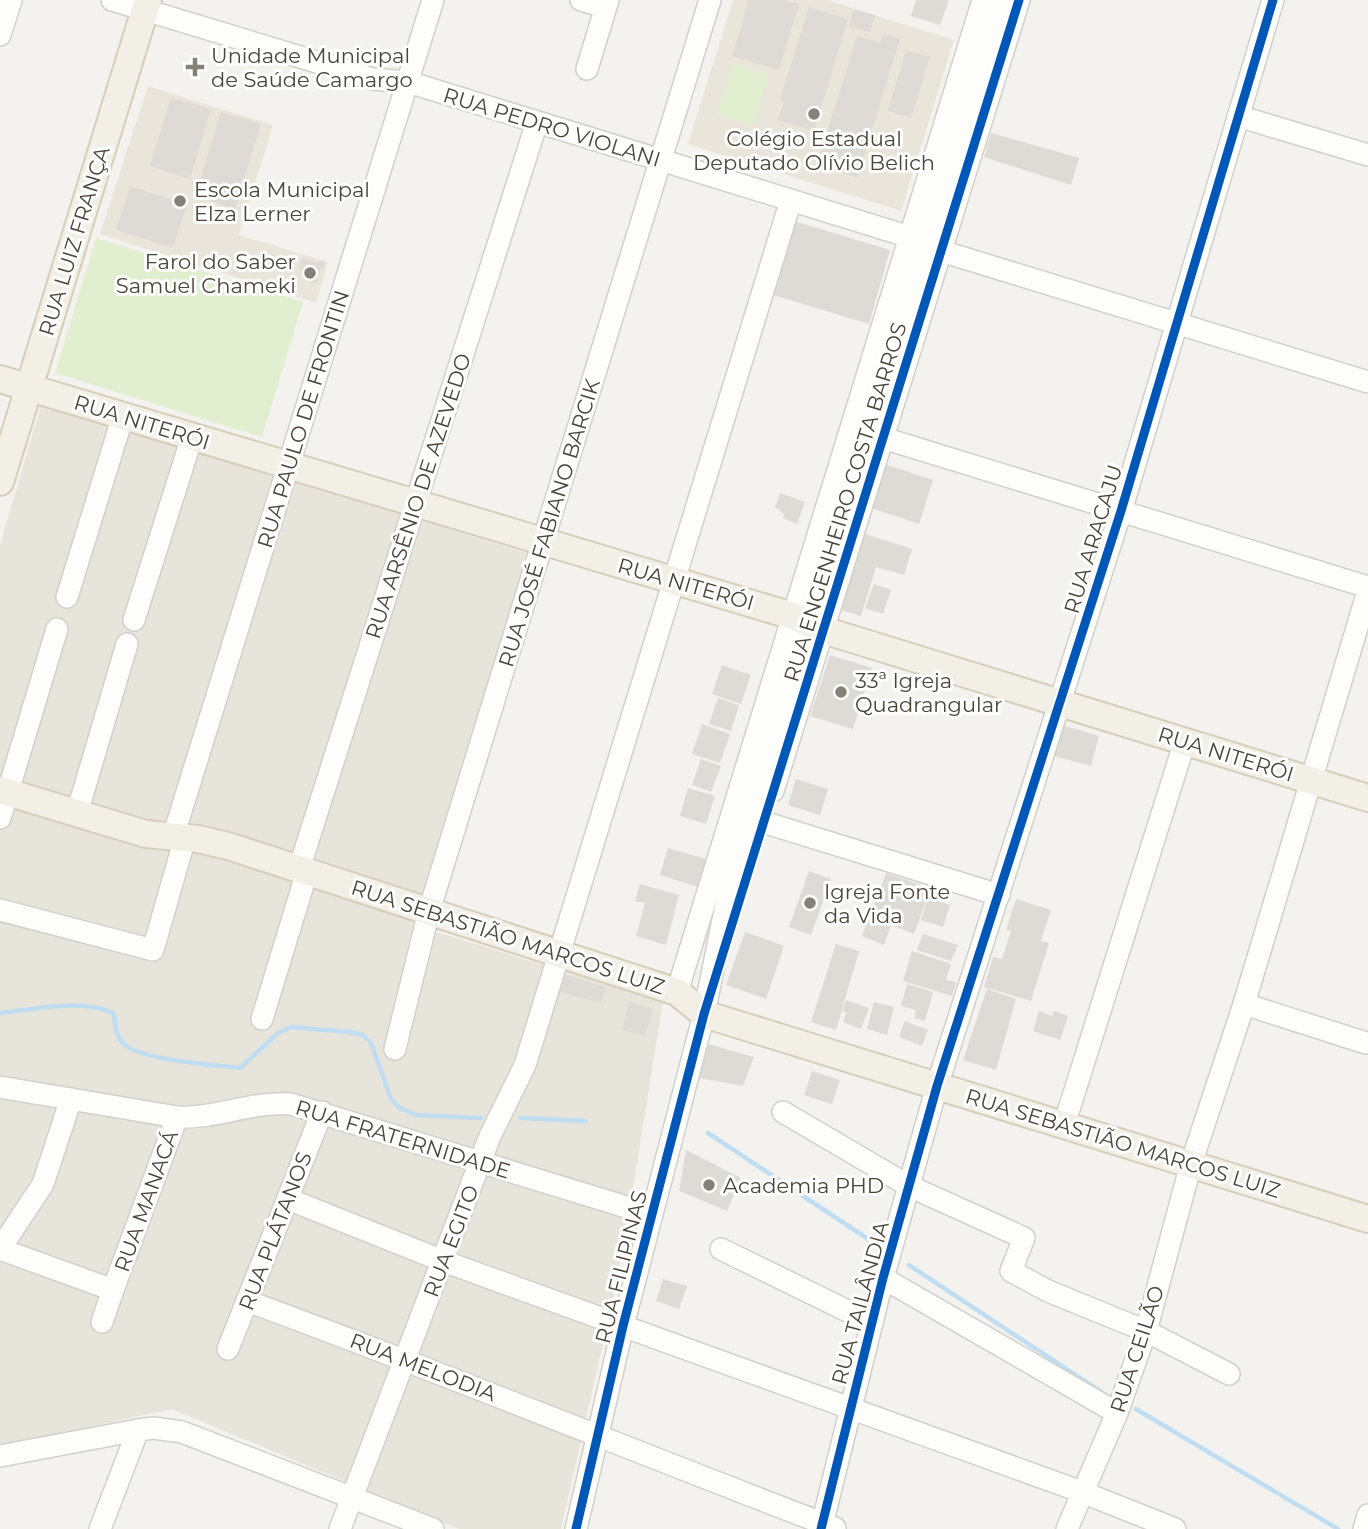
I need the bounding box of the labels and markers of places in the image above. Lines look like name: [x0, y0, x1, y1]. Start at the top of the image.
place label: Unidade Municipal de Saúde Camargo: [211, 43, 413, 92]
marker: Unidade Municipal de Saúde Camargo: [185, 57, 205, 77]
marker: Colégio Estadual Deputado Olívio Belich: [806, 106, 822, 122]
place label: Colégio Estadual Deputado Olívio Belich: [693, 126, 935, 175]
place label: Escola Municipal Elza Lerner: [194, 177, 370, 226]
marker: Escola Municipal Elza Lerner: [172, 193, 188, 209]
place label: Farol do Saber Samuel Chameki: [116, 249, 296, 298]
marker: Farol do Saber Samuel Chameki: [302, 265, 318, 281]
place label: 33ª Igreja Quadrangular: [855, 668, 1002, 717]
marker: 33ª Igreja Quadrangular: [833, 684, 849, 700]
place label: Igreja Fonte da Vida: [824, 879, 950, 928]
marker: Igreja Fonte da Vida: [802, 895, 818, 911]
place label: Academia PHD: [723, 1173, 884, 1198]
marker: Academia PHD: [701, 1177, 717, 1193]

